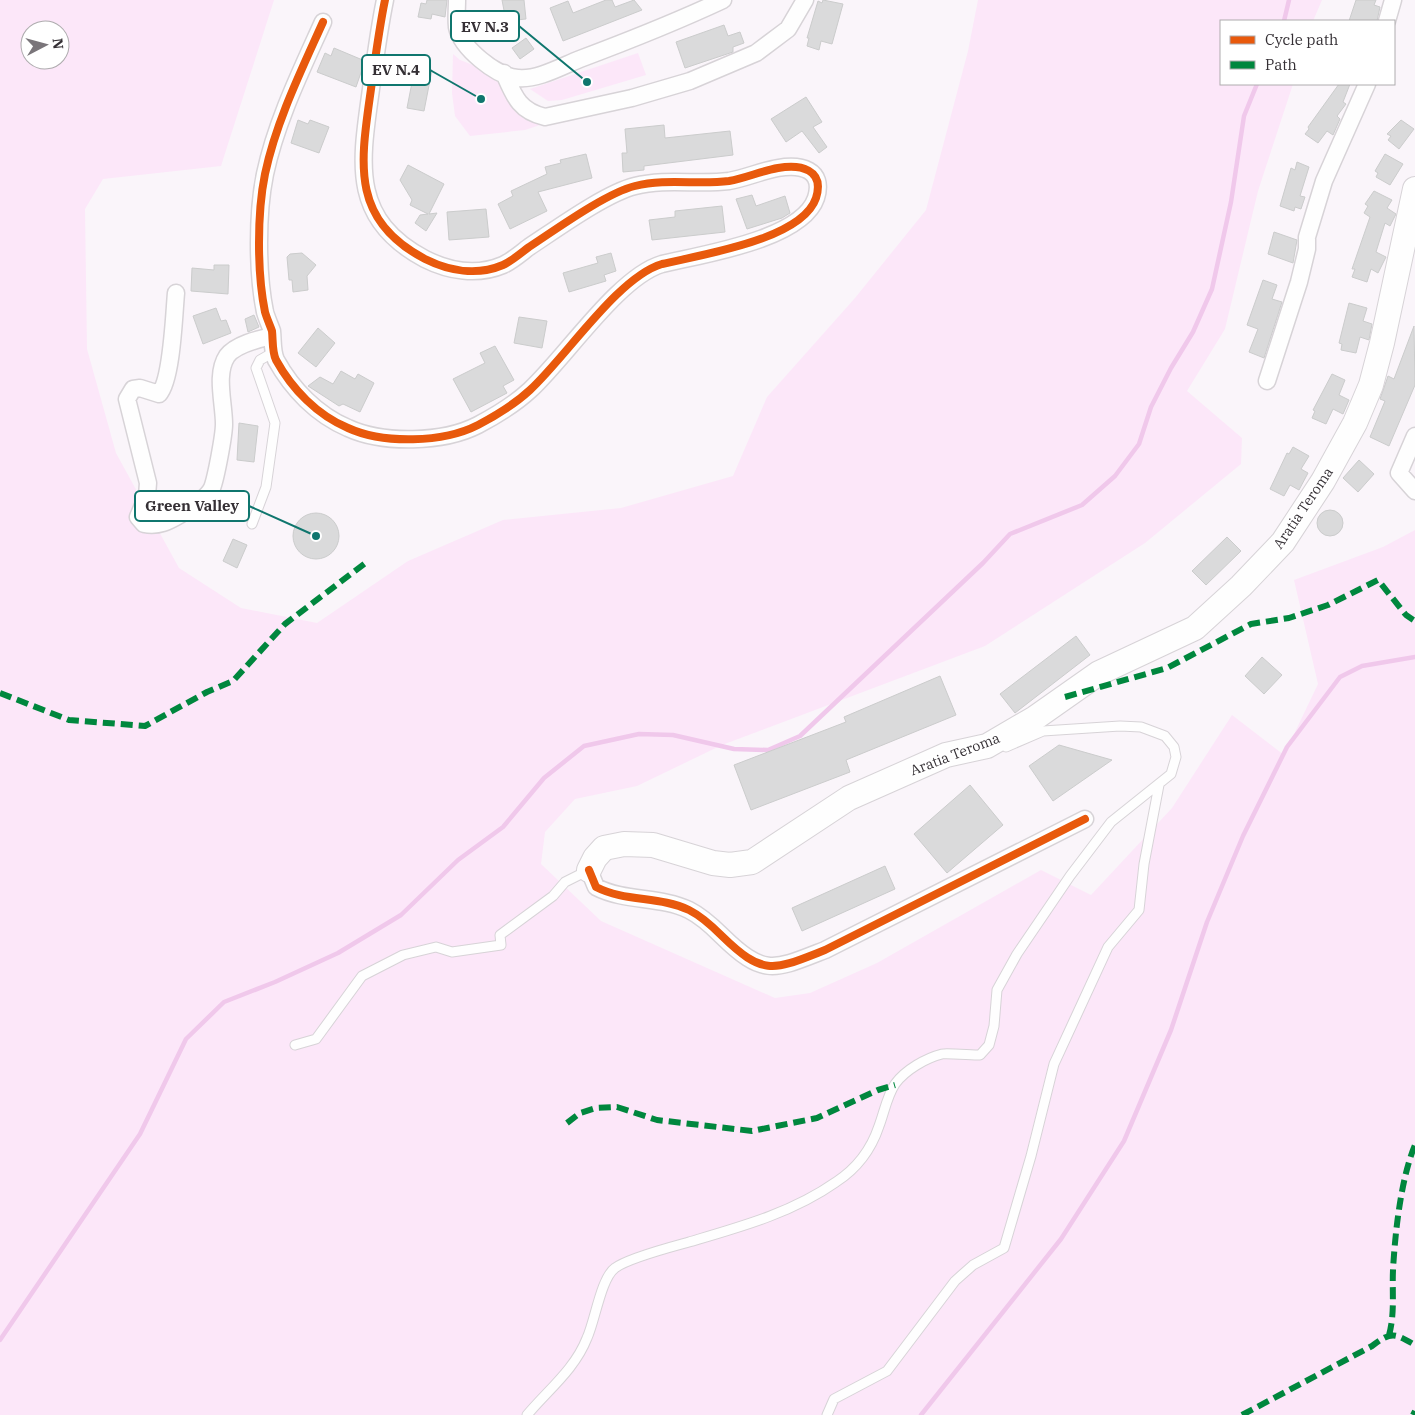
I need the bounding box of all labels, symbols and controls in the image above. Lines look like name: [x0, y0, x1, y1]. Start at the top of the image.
callout: EV N.3: [451, 11, 519, 41]
text: EV N.3: [461, 17, 509, 36]
north arrow: [20, 20, 70, 70]
legend: [1220, 20, 1395, 85]
text: Cycle path: [1265, 30, 1338, 49]
text: N: [48, 37, 67, 50]
callout: EV N.4: [362, 55, 430, 85]
text: Path: [1265, 55, 1297, 74]
text: EV N.4: [372, 60, 420, 79]
street label: Aratia Teroma: [1269, 463, 1337, 552]
callout: Green Valley: [135, 491, 249, 521]
text: Green Valley: [145, 496, 239, 515]
street label: Aratia Teroma: [908, 729, 1003, 779]

